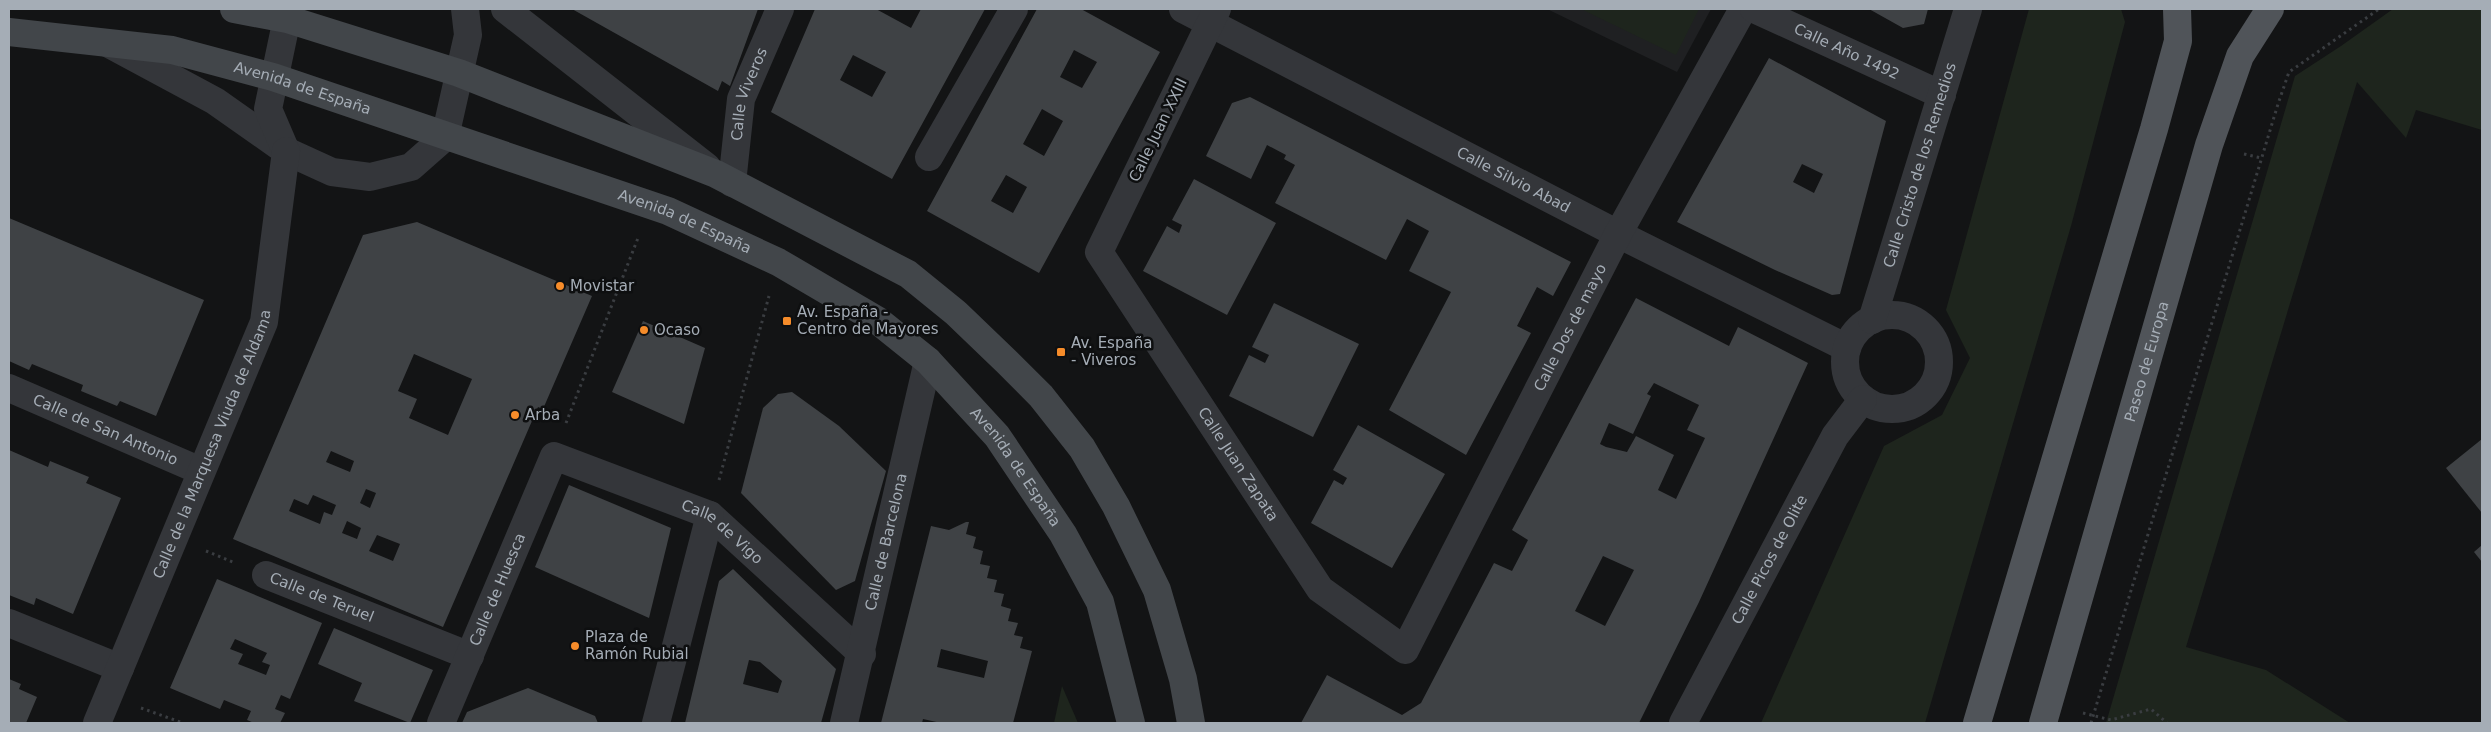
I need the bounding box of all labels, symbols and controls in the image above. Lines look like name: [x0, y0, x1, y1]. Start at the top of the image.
street label: Calle Año 1492: [1791, 20, 1902, 83]
street label: Calle Viveros: [728, 45, 771, 142]
street label: Avenida de España: [232, 58, 373, 119]
street label: Calle Cristo de los Remedios: [1880, 60, 1960, 270]
street label: Calle Juan XXIII: [1125, 75, 1191, 185]
street label: Calle Silvio Abad: [1454, 143, 1573, 217]
street label: Avenida de España: [616, 186, 754, 257]
street label: Calle Dos de mayo: [1530, 261, 1610, 394]
place label: Movistar: [570, 277, 635, 295]
marker: Movistar: [554, 280, 566, 292]
street label: Paseo de Europa: [2121, 299, 2173, 424]
place label: Av. España - Centro de Mayores: [797, 303, 939, 338]
street label: Calle de la Marquesa Viuda de Aldama: [149, 309, 275, 581]
marker: Av. España - Centro de Mayores: [781, 315, 793, 327]
place label: Ocaso: [654, 321, 700, 339]
marker: Ocaso: [638, 324, 650, 336]
place label: Av. España - Viveros: [1071, 334, 1152, 369]
marker: Av. España - Viveros: [1055, 346, 1067, 358]
street label: Calle de San Antonio: [30, 390, 181, 469]
street label: Avenida de España: [966, 404, 1065, 530]
street label: Calle Juan Zapata: [1194, 404, 1282, 525]
place label: Arba: [525, 406, 560, 424]
marker: Arba: [509, 409, 521, 421]
street label: Calle de Barcelona: [861, 471, 911, 612]
street label: Calle Picos de Olite: [1728, 492, 1811, 627]
street label: Calle de Vigo: [679, 496, 767, 568]
street label: Calle de Huesca: [466, 530, 529, 649]
street label: Calle de Teruel: [267, 568, 376, 626]
place label: Plaza de Ramón Rubial: [585, 628, 689, 663]
marker: Plaza de Ramón Rubial: [569, 640, 581, 652]

